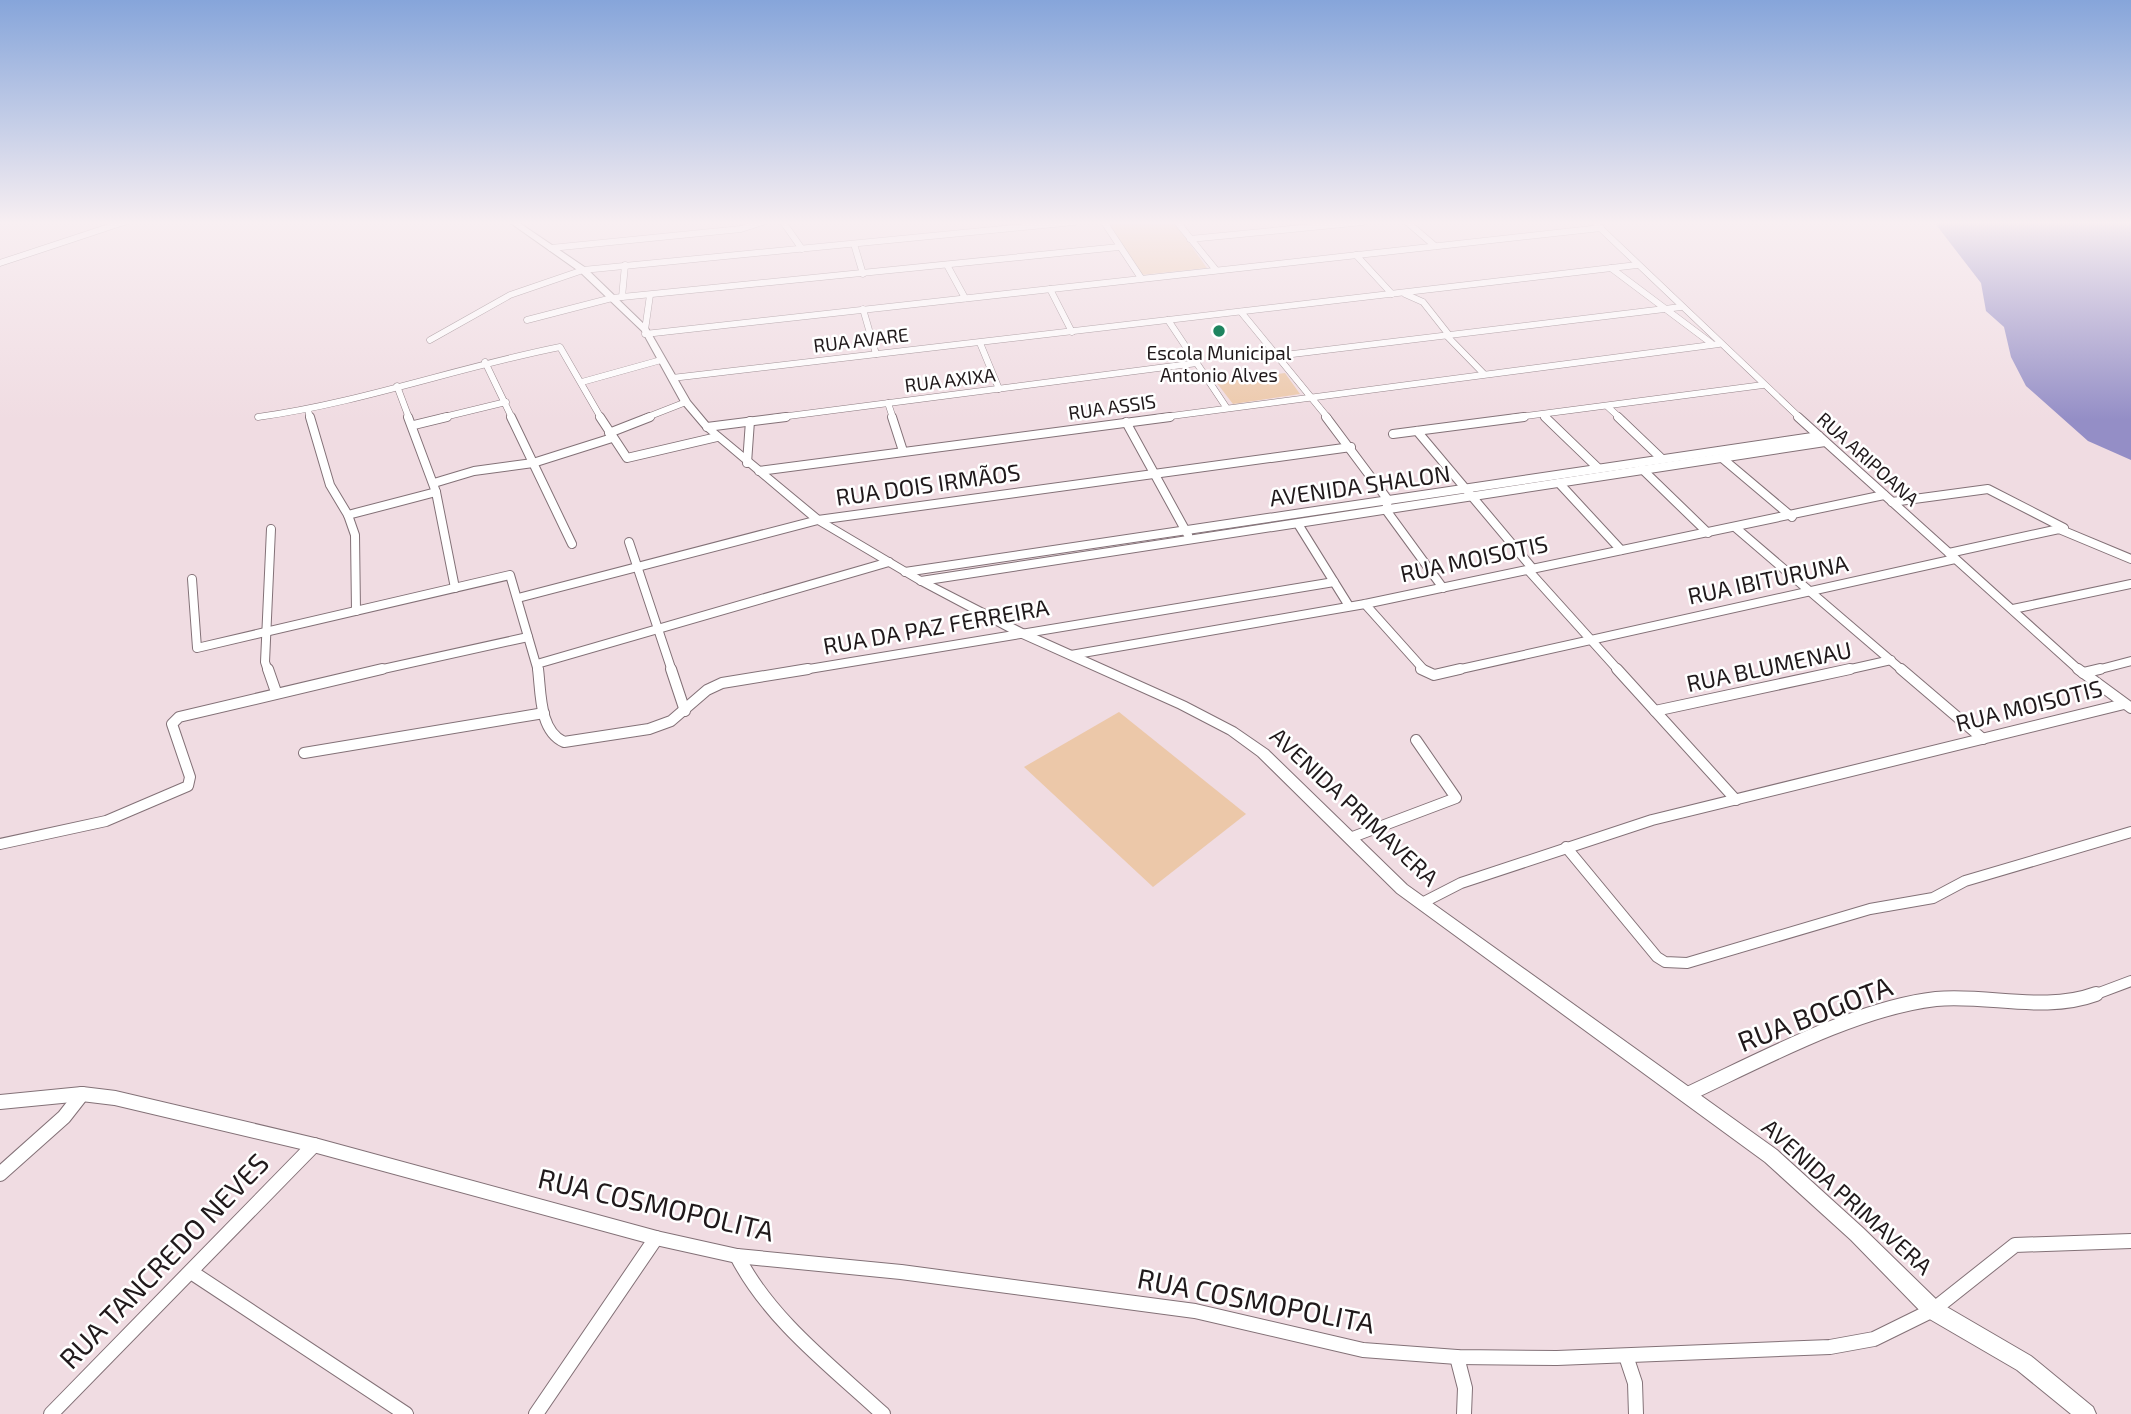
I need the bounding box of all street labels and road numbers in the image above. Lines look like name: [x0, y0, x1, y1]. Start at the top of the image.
street label: RUA AVARE: [812, 322, 910, 357]
street label: RUA AXIXA: [903, 363, 997, 396]
street label: RUA ASSIS: [1067, 389, 1157, 424]
street label: RUA ARIPOANA: [1813, 407, 1924, 510]
street label: RUA DOIS IRMÃOS: [834, 457, 1022, 511]
street label: AVENIDA SHALON: [1268, 458, 1452, 512]
street label: RUA MOISOTIS: [1397, 529, 1550, 587]
street label: RUA IBITURUNA: [1685, 548, 1851, 610]
street label: RUA DA PAZ FERREIRA: [821, 592, 1052, 660]
street label: RUA BLUMENAU: [1684, 635, 1854, 697]
street label: RUA MOISOTIS: [1953, 673, 2105, 737]
street label: AVENIDA PRIMAVERA: [1265, 721, 1445, 892]
street label: RUA BOGOTA: [1733, 968, 1897, 1058]
street label: AVENIDA PRIMAVERA: [1757, 1112, 1939, 1281]
street label: RUA TANCREDO NEVES: [52, 1146, 275, 1375]
street label: RUA COSMOPOLITA: [535, 1160, 778, 1248]
street label: RUA COSMOPOLITA: [1135, 1260, 1378, 1340]

